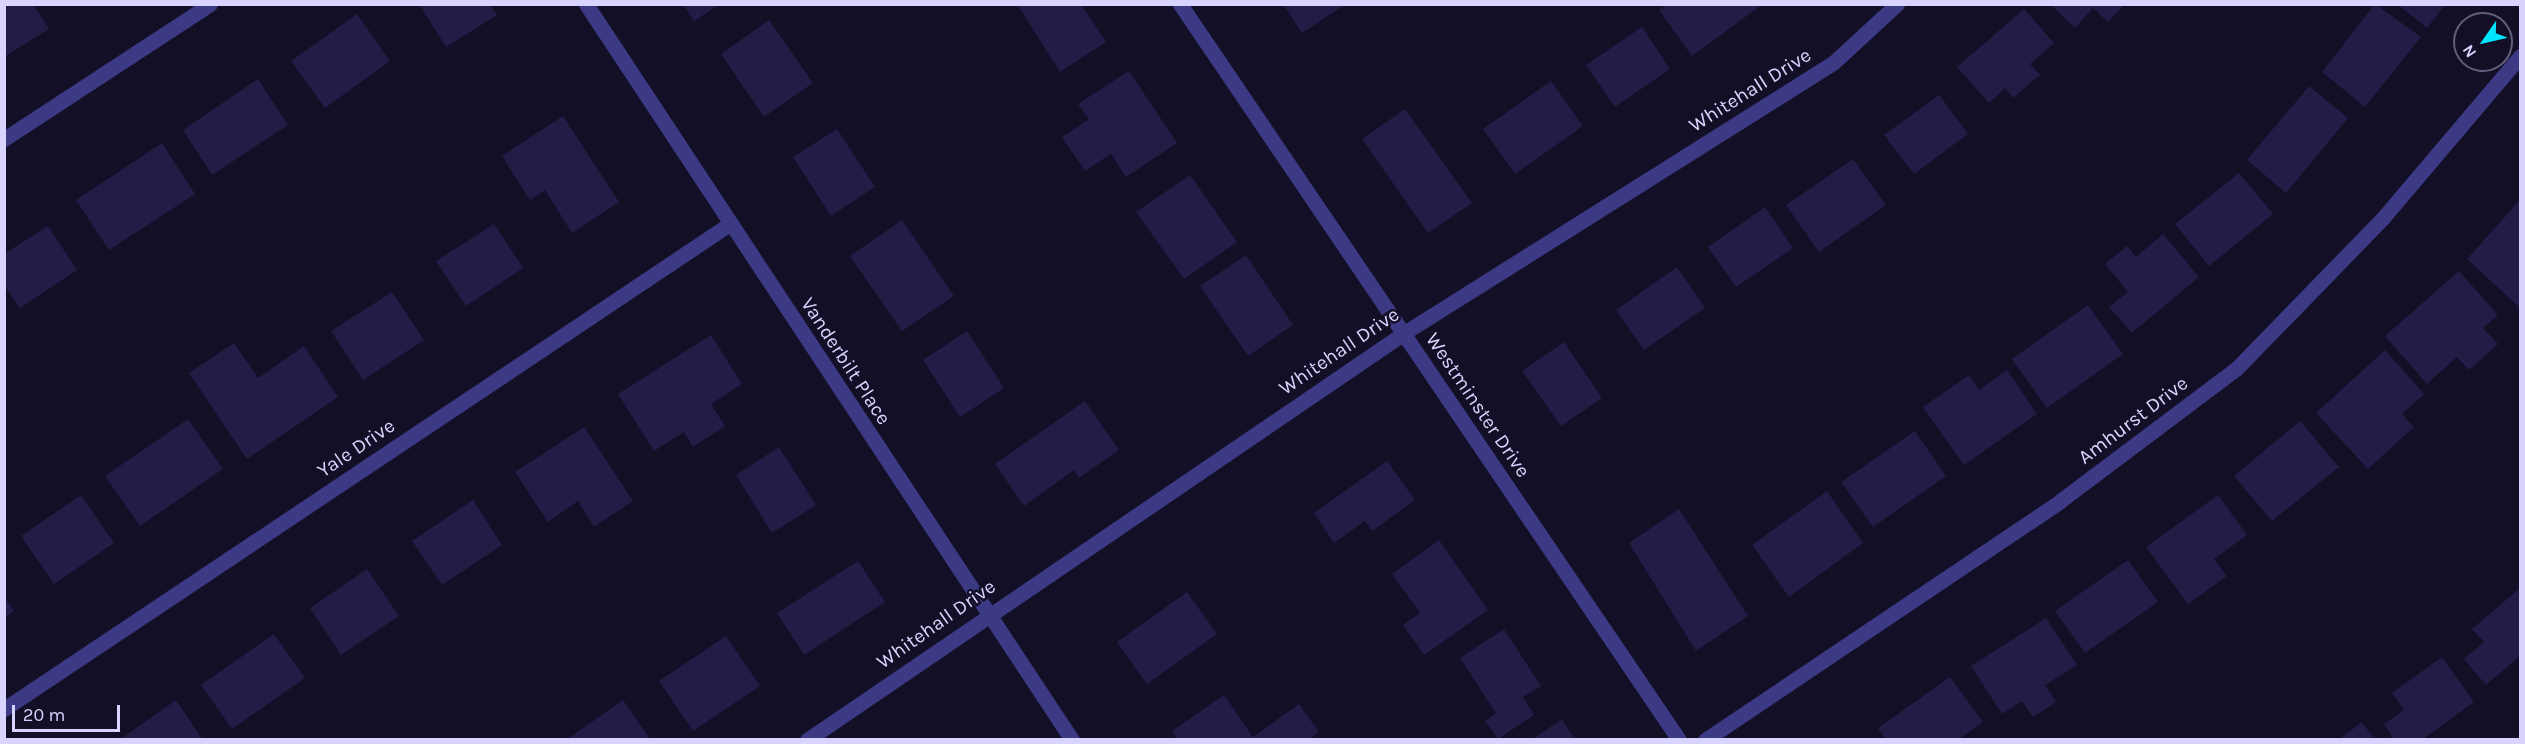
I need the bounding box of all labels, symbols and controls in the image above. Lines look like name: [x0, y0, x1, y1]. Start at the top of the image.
north arrow: [2453, 12, 2513, 72]
text: N: [2458, 41, 2480, 61]
street label: Whitehall Drive: [1685, 43, 1815, 137]
street label: Vanderbilt Place: [796, 293, 896, 429]
street label: Whitehall Drive: [1274, 302, 1404, 400]
street label: Westminster Drive: [1421, 328, 1535, 482]
street label: Amhurst Drive: [2073, 371, 2193, 469]
street label: Yale Drive: [313, 413, 399, 483]
street label: Whitehall Drive: [872, 574, 1000, 674]
scale bar: [15, 693, 123, 731]
text: 20 m: [23, 704, 65, 726]

